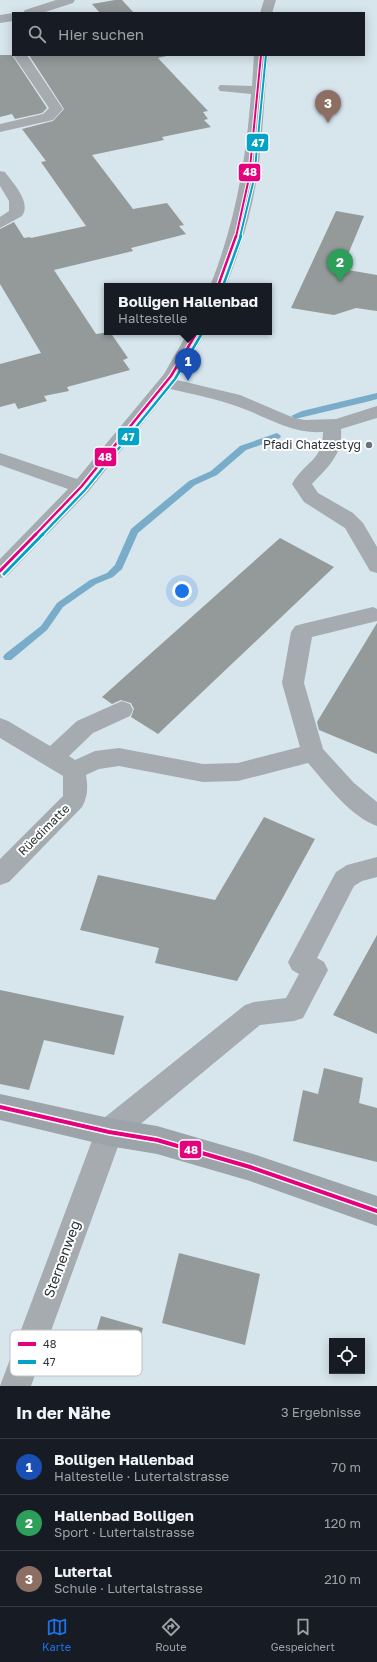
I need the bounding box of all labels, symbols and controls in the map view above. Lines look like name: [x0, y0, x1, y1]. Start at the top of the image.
search box: [12, 12, 365, 56]
icon: search: [26, 23, 48, 45]
text: Hier suchen: [58, 25, 144, 43]
pin: 3: [315, 90, 341, 123]
line badge: 47: [246, 133, 269, 152]
text: 47: [252, 136, 264, 149]
line badge: 48: [238, 163, 261, 182]
text: 48: [243, 165, 257, 178]
pin: 2: [327, 249, 353, 282]
popup: [104, 283, 272, 335]
text: Bolligen Hallenbad: [118, 292, 258, 310]
text: Haltestelle: [118, 310, 187, 326]
pin: 1: [175, 348, 201, 381]
line badge: 47: [117, 427, 140, 446]
text: 47: [122, 430, 134, 443]
place label: Pfadi Chatzestyg: [263, 437, 361, 452]
marker: Pfadi Chatzestyg: [364, 440, 374, 450]
line badge: 48: [94, 447, 117, 467]
text: 48: [98, 450, 112, 463]
your location: [172, 581, 192, 601]
street label: Rüedimatte: [15, 801, 72, 858]
line badge: 48: [179, 1140, 202, 1159]
text: 48: [184, 1143, 198, 1156]
street label: Sternenweg: [40, 1218, 83, 1300]
legend: [10, 1330, 142, 1376]
text: 48: [43, 1337, 57, 1350]
map controls: [329, 1338, 365, 1374]
button: locate: [329, 1338, 365, 1374]
text: 47: [43, 1355, 56, 1368]
text: In der Nähe: [16, 1402, 111, 1423]
text: 3 Ergebnisse: [281, 1404, 361, 1420]
text: Bolligen Hallenbad: [54, 1450, 194, 1468]
text: 1: [26, 1459, 32, 1475]
text: 70 m: [331, 1459, 361, 1475]
text: Haltestelle · Lutertalstrasse: [54, 1468, 229, 1484]
text: Hallenbad Bolligen: [54, 1506, 194, 1524]
text: 2: [25, 1515, 33, 1531]
text: 120 m: [324, 1515, 361, 1531]
text: Sport · Lutertalstrasse: [54, 1524, 195, 1540]
text: Lutertal: [54, 1562, 112, 1580]
text: 3: [25, 1571, 33, 1587]
text: 210 m: [324, 1571, 361, 1587]
text: Schule · Lutertalstrasse: [54, 1580, 203, 1596]
tab: Karte: [42, 1616, 71, 1653]
tab: Route: [155, 1616, 187, 1653]
tab: Gespeichert: [271, 1616, 335, 1653]

